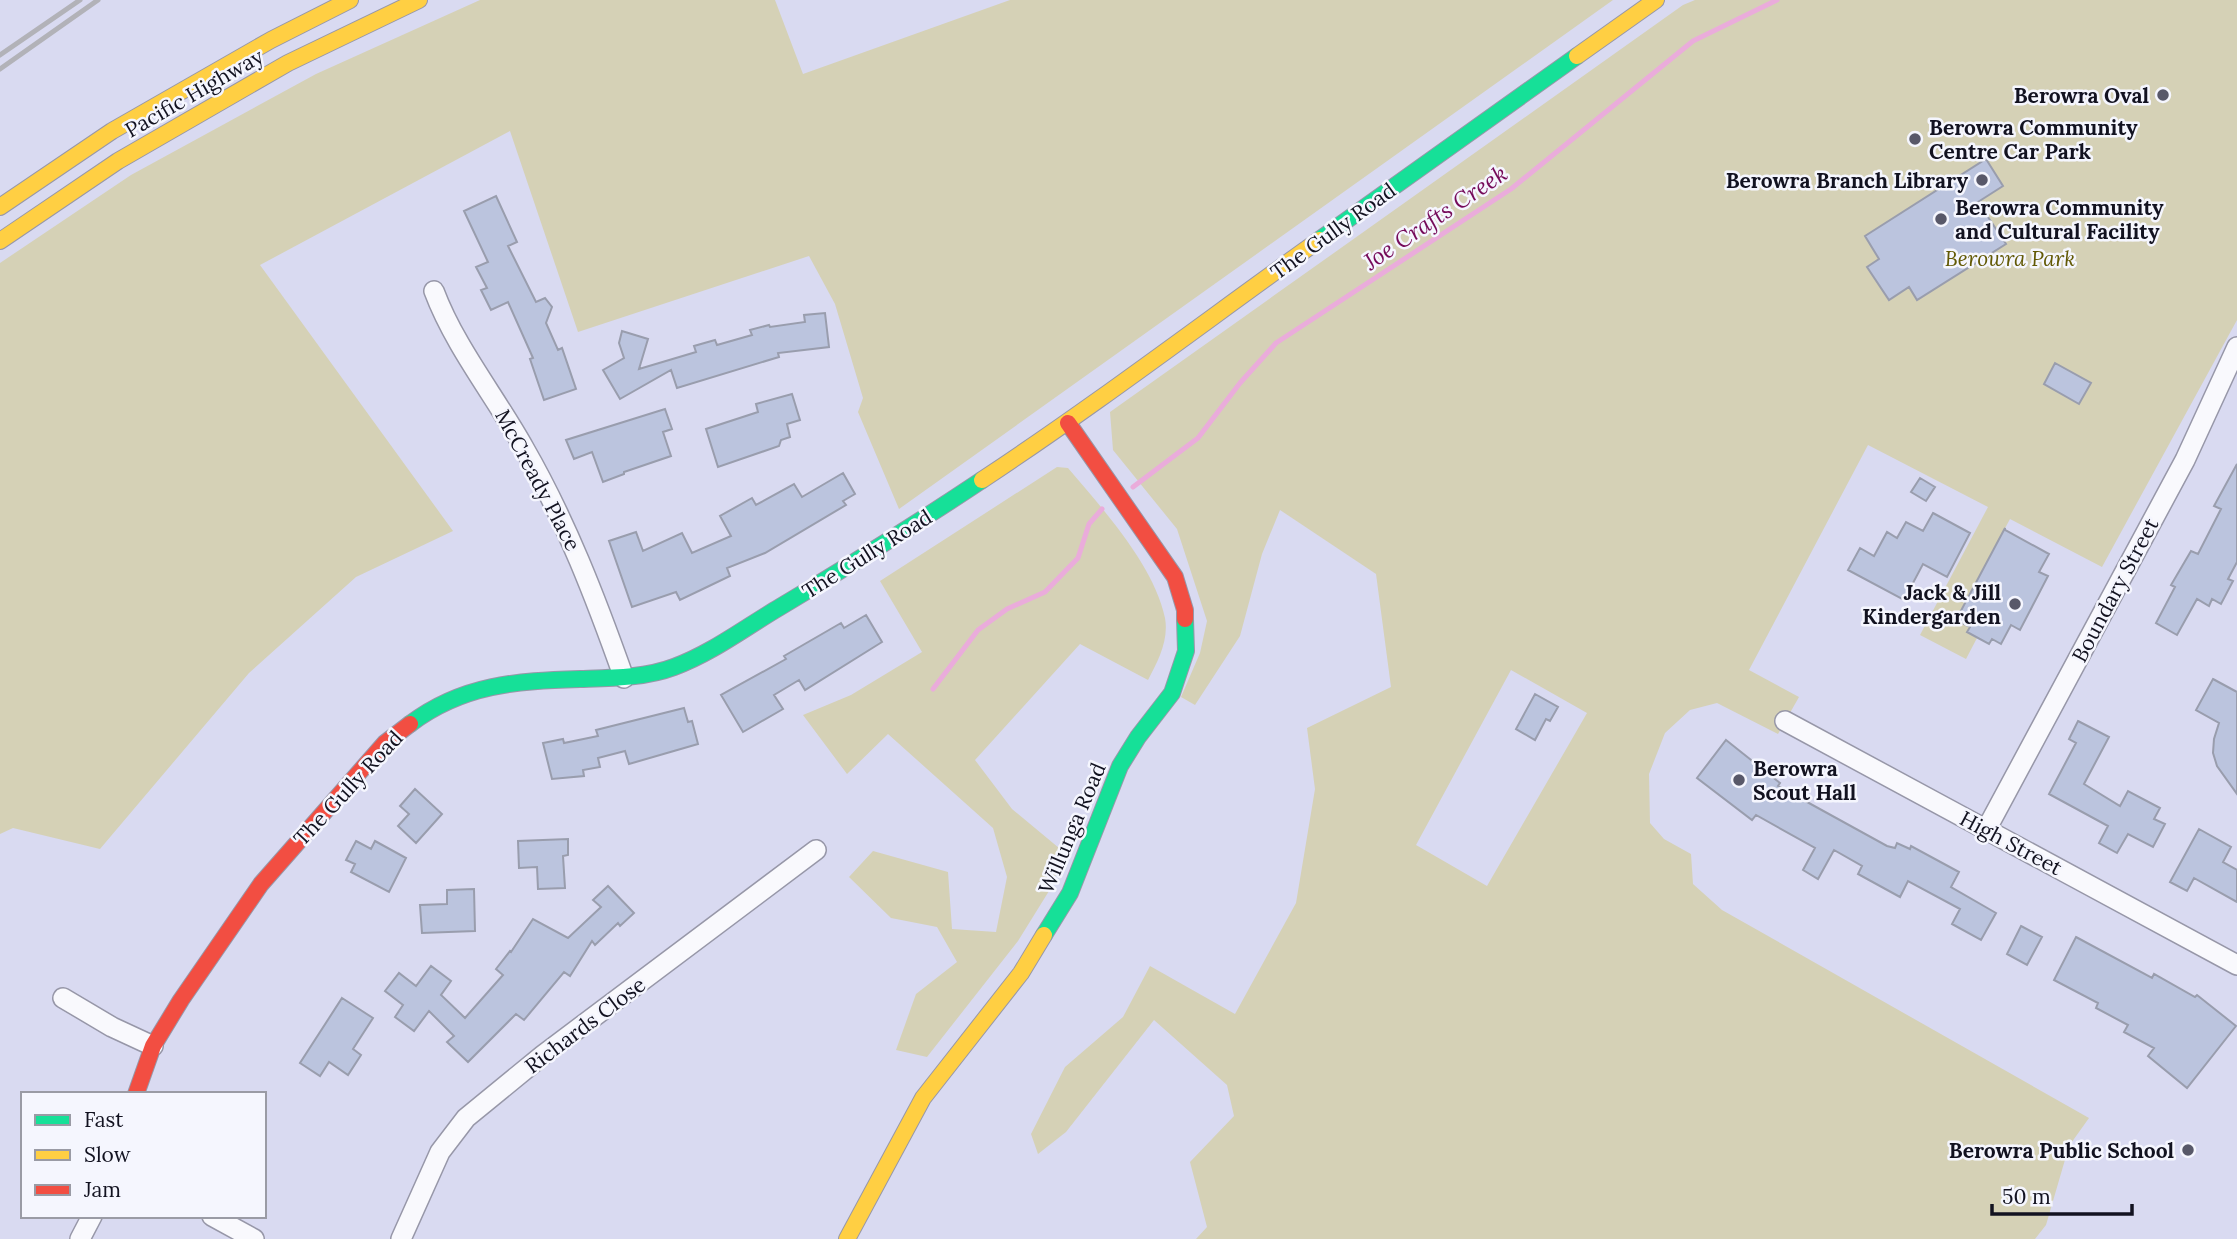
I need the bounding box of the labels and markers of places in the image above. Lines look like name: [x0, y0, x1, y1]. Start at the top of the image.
place label: Berowra Oval: [2014, 82, 2149, 109]
marker: Berowra Oval: [2155, 87, 2171, 103]
place label: Berowra Community Centre Car Park: [1929, 114, 2138, 165]
marker: Berowra Community Centre Car Park: [1907, 131, 1923, 147]
place label: Berowra Branch Library: [1726, 167, 1968, 194]
marker: Berowra Branch Library: [1974, 172, 1990, 188]
place label: Berowra Community and Cultural Facility: [1955, 194, 2164, 245]
marker: Berowra Community and Cultural Facility: [1933, 211, 1949, 227]
place label: Jack & Jill Kindergarden: [1862, 579, 2001, 630]
marker: Jack & Jill Kindergarden: [2007, 596, 2023, 612]
place label: Berowra Scout Hall: [1753, 755, 1857, 806]
marker: Berowra Scout Hall: [1731, 772, 1747, 788]
place label: Berowra Public School: [1949, 1137, 2174, 1164]
marker: Berowra Public School: [2180, 1142, 2196, 1158]

